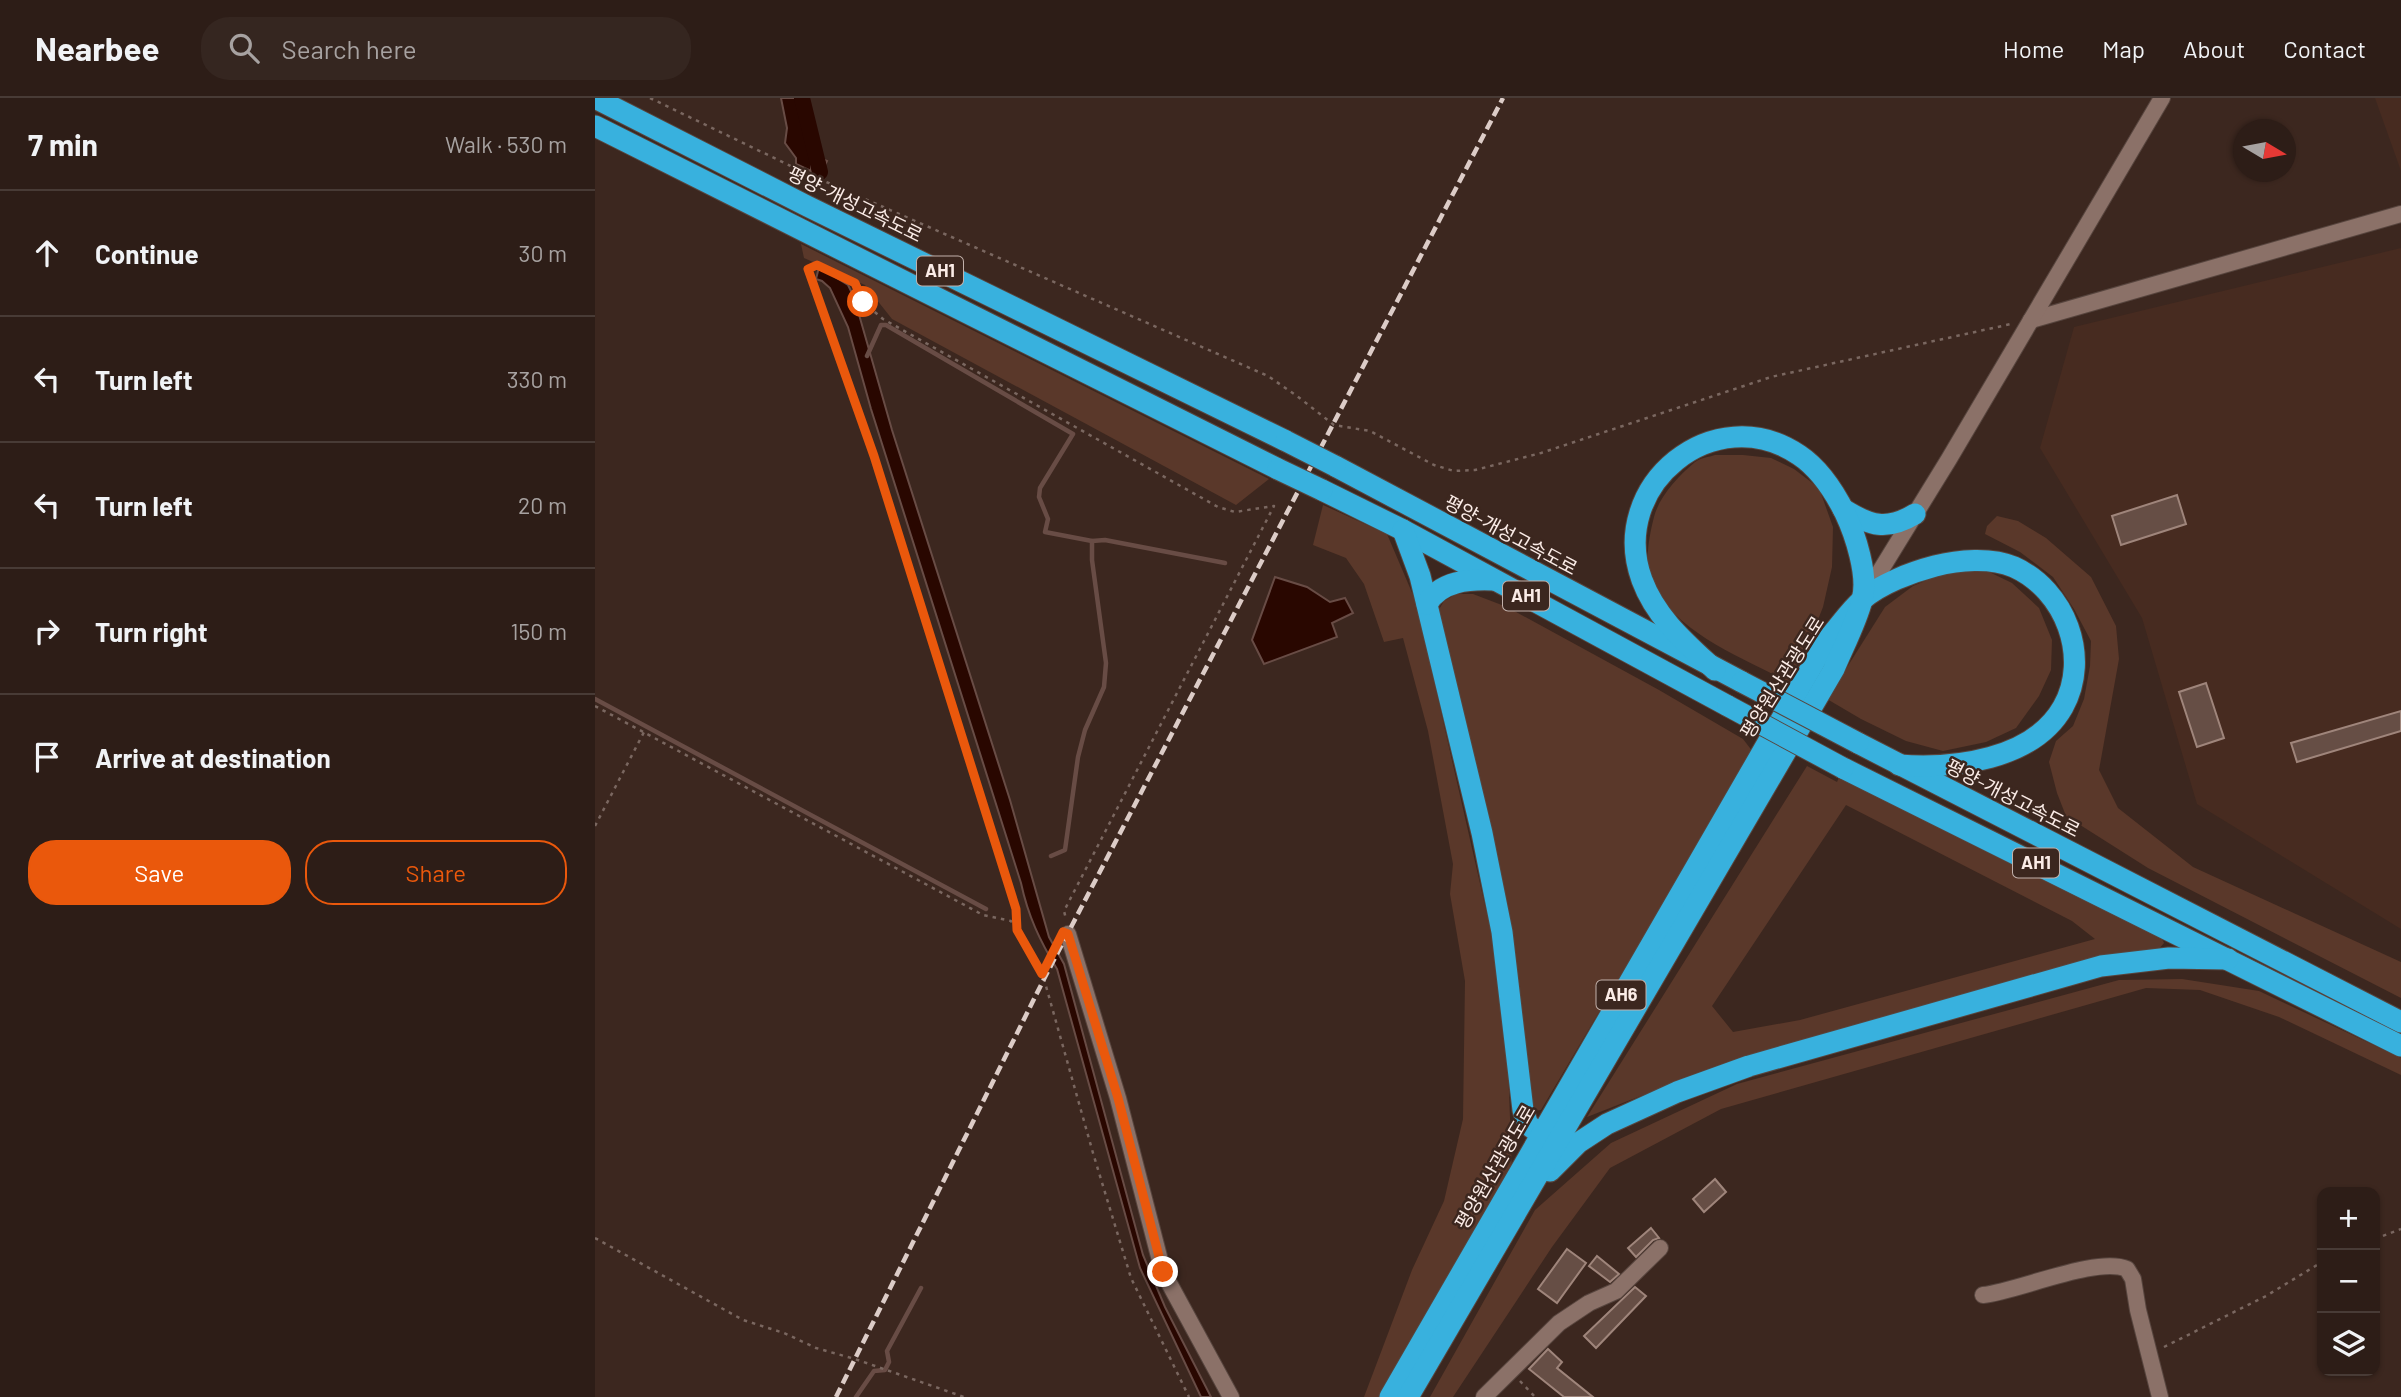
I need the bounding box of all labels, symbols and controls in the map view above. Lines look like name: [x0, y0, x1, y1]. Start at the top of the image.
search box: [201, 17, 691, 80]
text: Nearbee: [35, 28, 159, 68]
icon: search: [225, 29, 263, 67]
text: Search here: [281, 33, 417, 64]
text: Home: [2003, 34, 2064, 63]
text: Map: [2102, 34, 2145, 63]
text: About: [2183, 34, 2245, 63]
text: Contact: [2283, 34, 2366, 63]
north arrow: [2233, 119, 2296, 182]
text: 7 min: [28, 126, 98, 162]
text: Walk · 530 m: [445, 130, 567, 158]
street label: 평양-개성고속도로: [784, 161, 926, 246]
icon: ahead: [28, 234, 66, 272]
text: Continue: [95, 238, 199, 269]
text: 30 m: [519, 239, 567, 267]
road number: AH1: [917, 256, 963, 286]
route start: [847, 286, 878, 317]
icon: left: [28, 360, 66, 398]
text: Turn left: [95, 364, 193, 395]
text: 330 m: [507, 365, 567, 393]
icon: left: [28, 486, 66, 524]
text: Turn left: [95, 490, 193, 521]
street label: 평양-개성고속도로: [1441, 490, 1582, 579]
text: 20 m: [518, 491, 567, 519]
road number: AH1: [1503, 582, 1549, 610]
street label: 평양원산관광도로: [1735, 611, 1828, 742]
icon: right: [28, 612, 66, 650]
text: Turn right: [95, 616, 208, 647]
text: 150 m: [511, 617, 567, 645]
icon: arrive: [28, 738, 66, 776]
text: Arrive at destination: [95, 742, 331, 773]
street label: 평양-개성고속도로: [1942, 754, 2084, 841]
button: Save: [28, 840, 291, 905]
button: Share: [305, 840, 567, 905]
road number: AH1: [2013, 848, 2059, 878]
road number: AH6: [1597, 980, 1645, 1010]
street label: 평양원산관광도로: [1450, 1100, 1539, 1233]
map controls: [2317, 1187, 2380, 1376]
button: +: [2317, 1187, 2380, 1250]
button: −: [2317, 1250, 2380, 1313]
route end: [1147, 1256, 1178, 1287]
button: layers: [2317, 1313, 2380, 1376]

